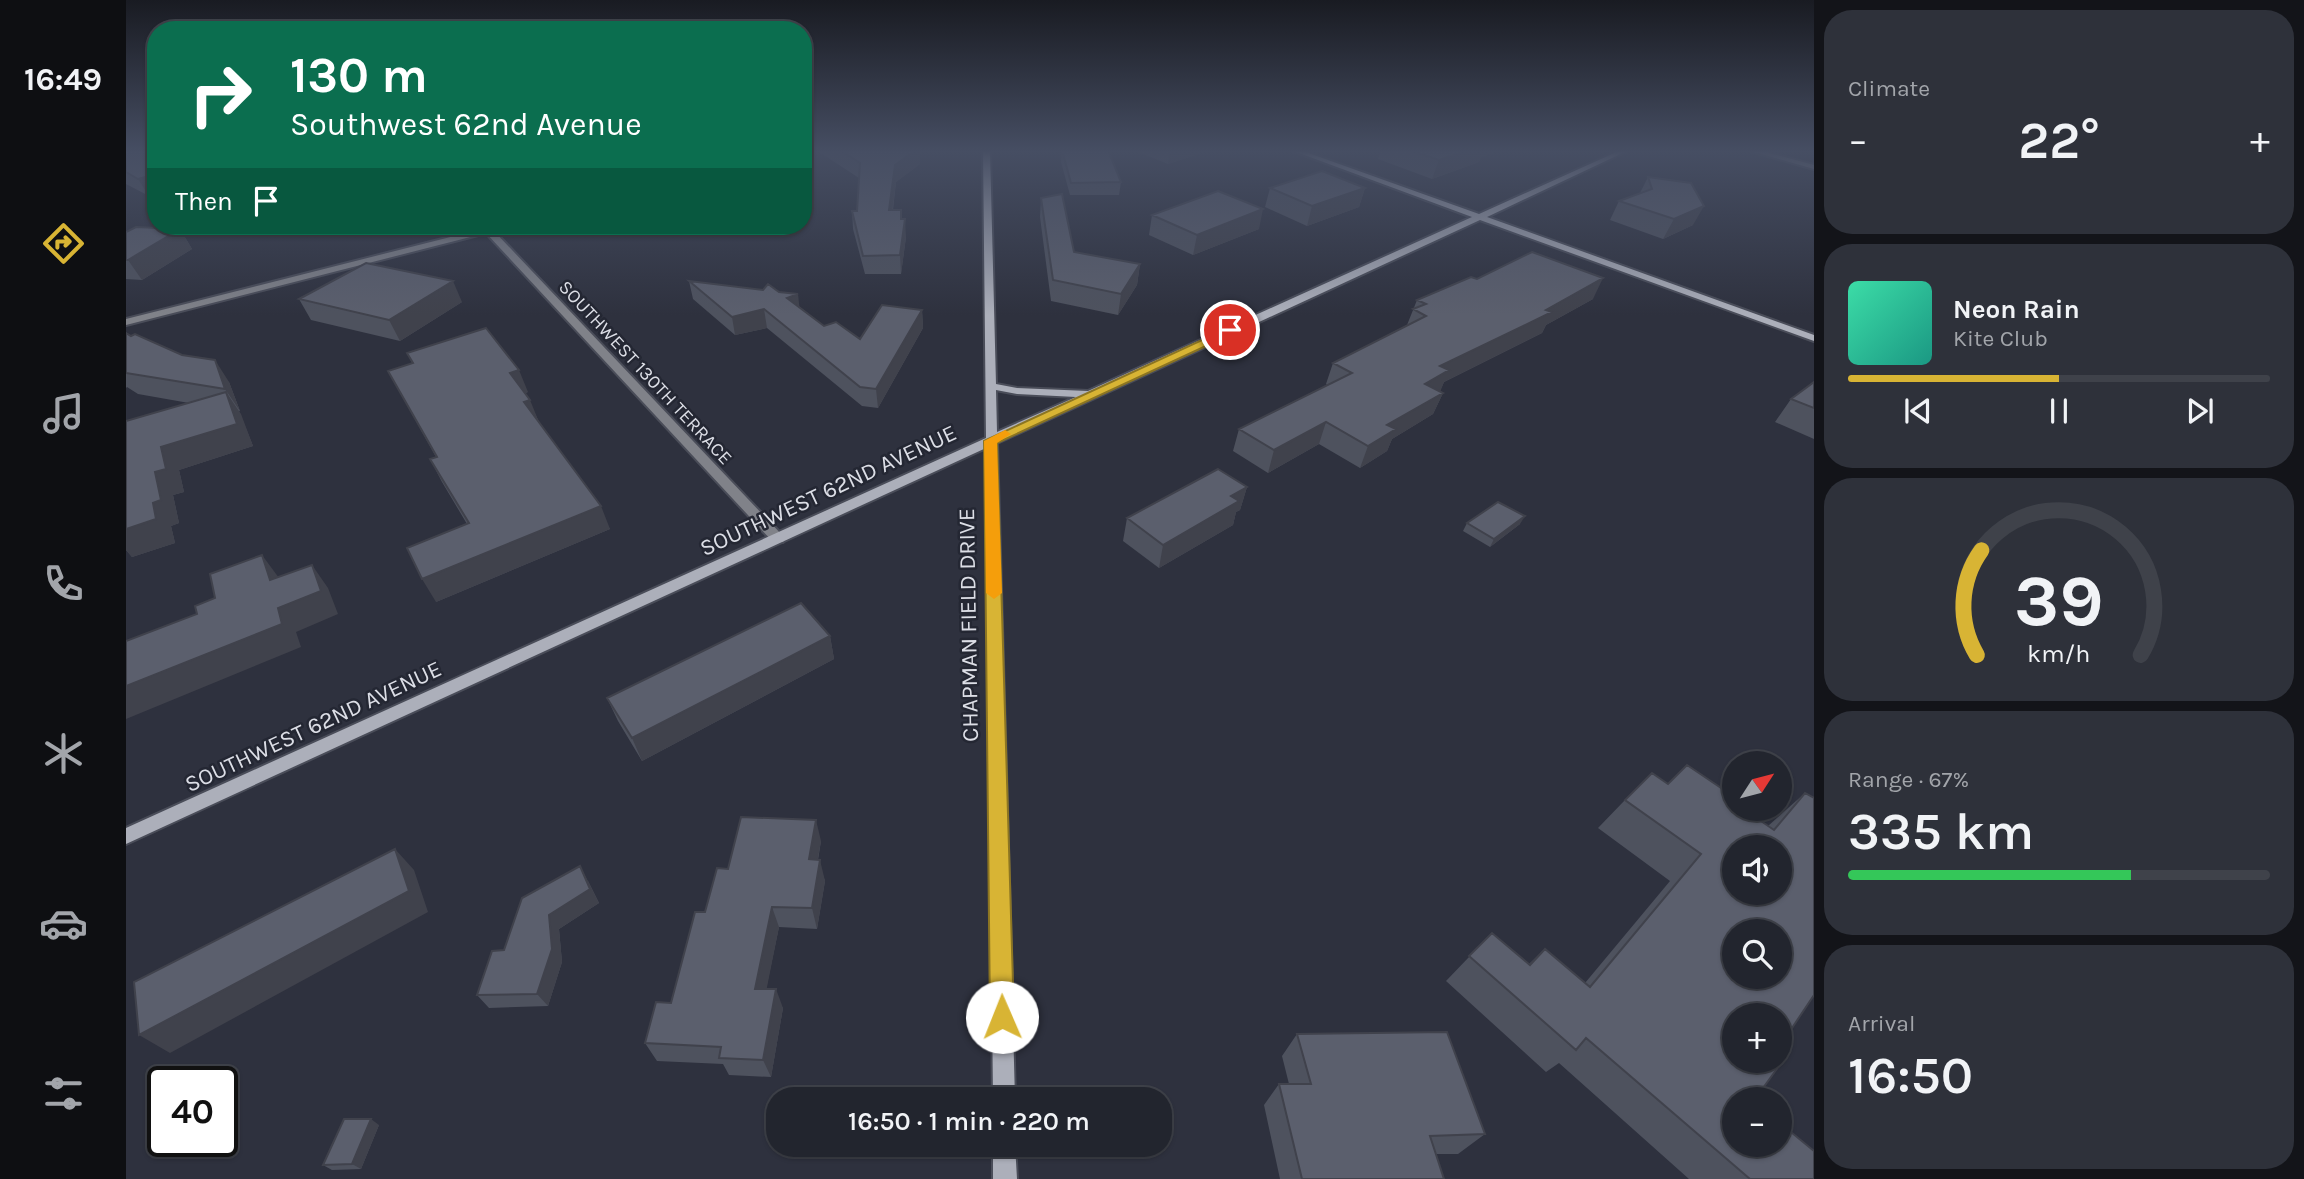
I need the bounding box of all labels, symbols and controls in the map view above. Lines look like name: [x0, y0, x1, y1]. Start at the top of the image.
text: 130 m: [290, 47, 428, 104]
icon: right: [175, 49, 266, 140]
text: 16:49: [24, 61, 102, 98]
text: Climate: [1848, 75, 1930, 102]
text: Southwest 62nd Avenue: [290, 106, 642, 143]
text: 22°: [2018, 110, 2100, 171]
text: −: [1848, 118, 1868, 163]
text: +: [2250, 118, 2270, 163]
icon: arrive: [247, 182, 285, 220]
text: Then: [175, 186, 233, 217]
icon: directions: [39, 219, 88, 268]
street label: SOUTHWEST 130TH TERRACE: [554, 276, 736, 469]
text: Neon Rain: [1953, 294, 2080, 325]
pin: [1200, 300, 1260, 360]
icon: arrive: [1211, 311, 1249, 349]
text: Kite Club: [1953, 325, 2048, 352]
icon: music: [39, 389, 88, 438]
icon: previous: [1899, 392, 1937, 430]
icon: pause: [2040, 392, 2078, 430]
icon: next: [2181, 392, 2219, 430]
street label: SOUTHWEST 62ND AVENUE: [696, 419, 961, 562]
street label: CHAPMAN FIELD DRIVE: [953, 508, 984, 742]
icon: phone: [39, 559, 88, 608]
text: 39: [2014, 559, 2104, 644]
text: km/h: [2027, 639, 2091, 668]
street label: SOUTHWEST 62ND AVENUE: [181, 655, 446, 798]
icon: climate: [39, 729, 88, 778]
north arrow: [1722, 751, 1792, 821]
map controls: [1722, 751, 1792, 1157]
text: Range · 67%: [1848, 766, 1969, 793]
text: 335 km: [1848, 801, 2034, 862]
button: sound: [1722, 835, 1792, 905]
icon: car: [39, 899, 88, 948]
button: search: [1722, 919, 1792, 989]
position arrow: [965, 980, 1039, 1054]
button: +: [1722, 1003, 1792, 1073]
text: Arrival: [1848, 1010, 1915, 1037]
text: 16:50: [1848, 1045, 1973, 1106]
speed limit sign: 40: [147, 1066, 238, 1157]
icon: filters: [39, 1069, 88, 1118]
button: −: [1722, 1087, 1792, 1157]
text: 16:50 · 1 min · 220 m: [848, 1106, 1090, 1137]

